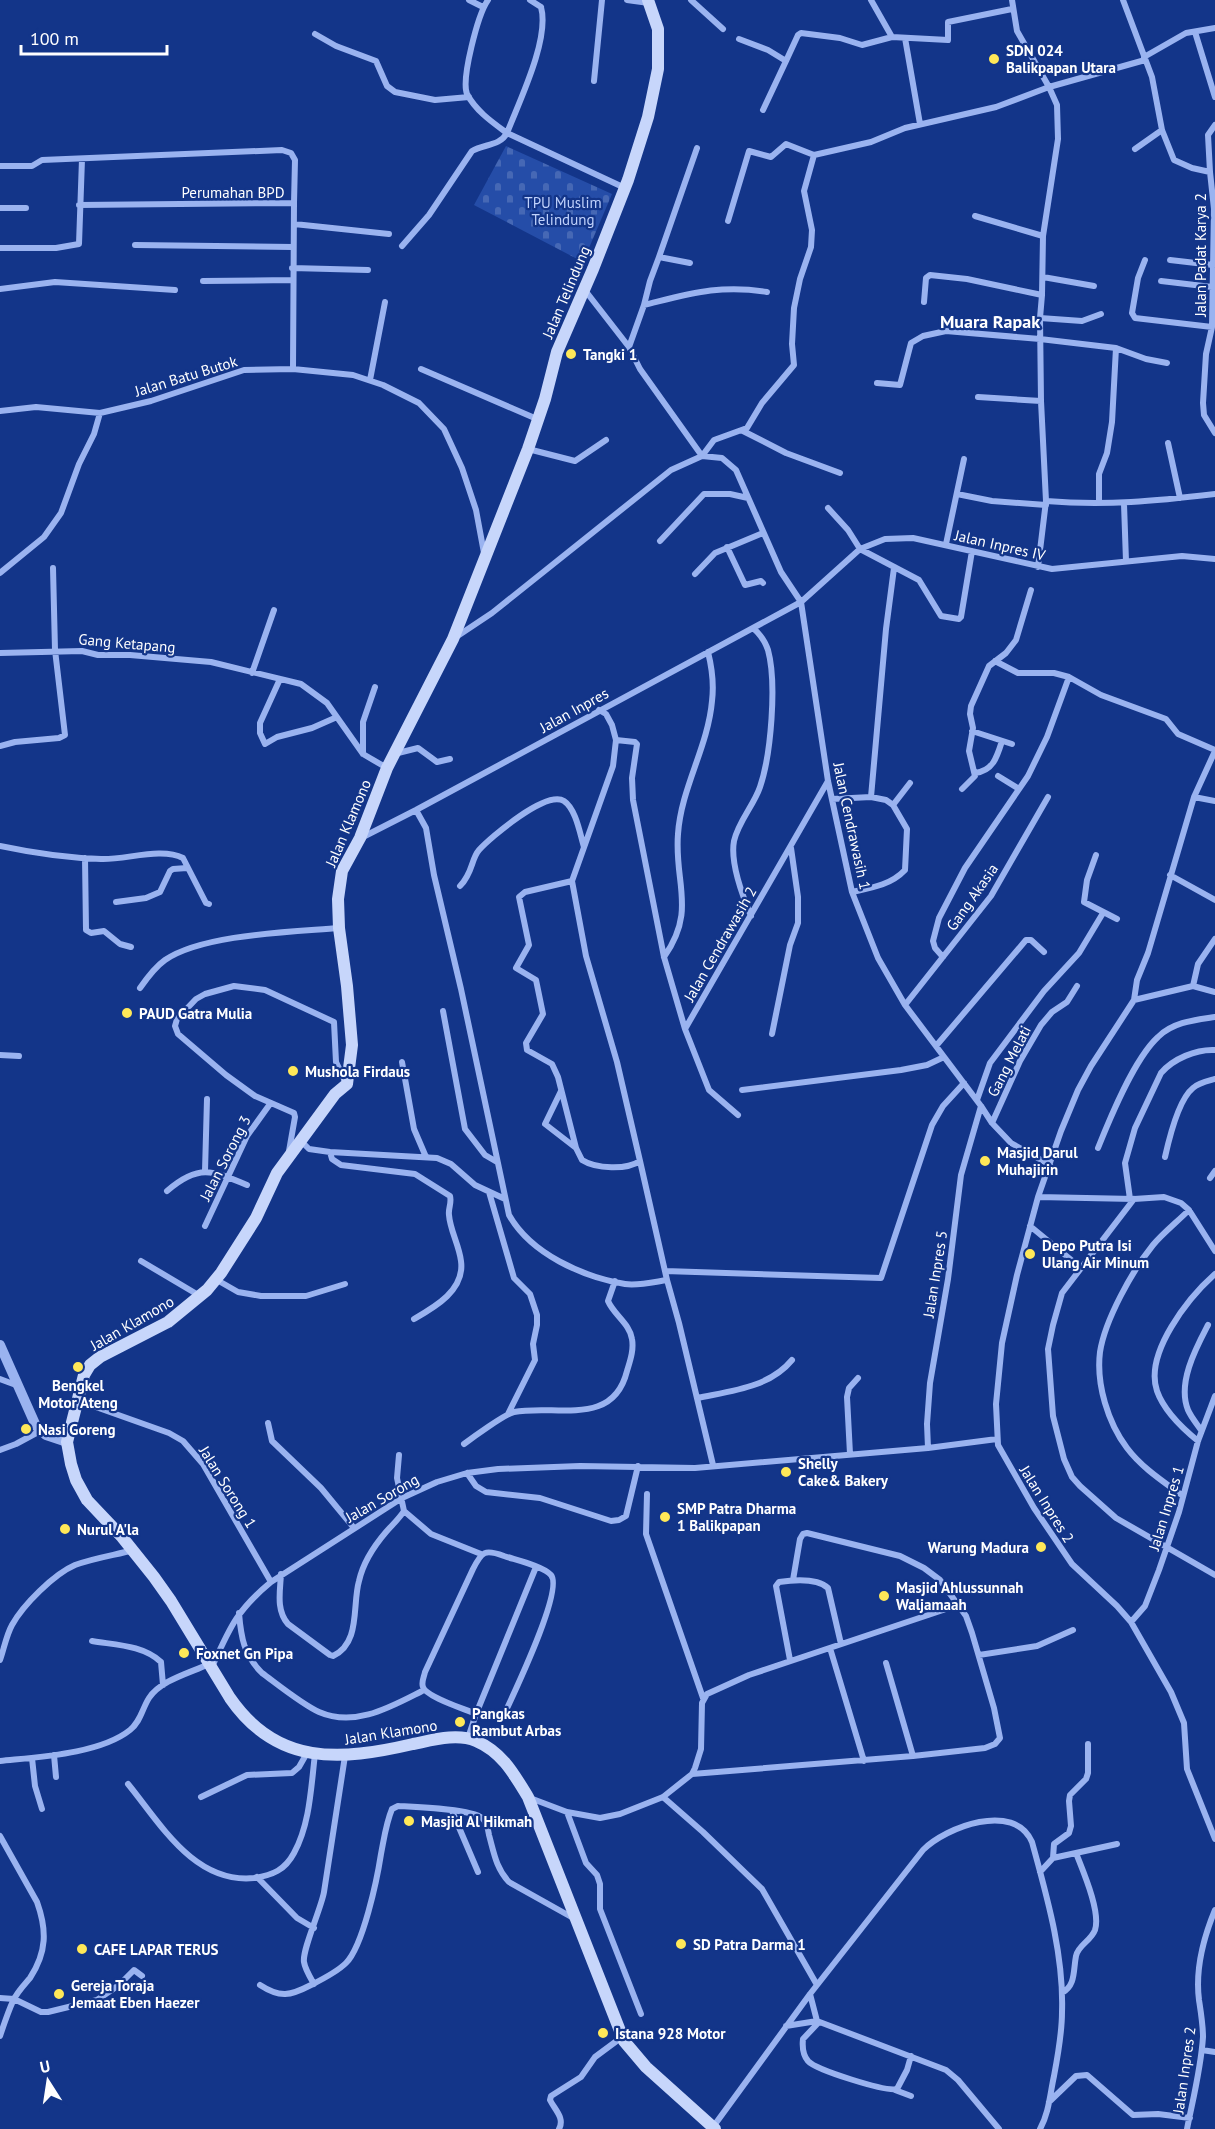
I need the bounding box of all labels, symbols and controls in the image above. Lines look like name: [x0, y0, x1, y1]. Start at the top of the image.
scale bar: [21, 18, 166, 56]
text: 100 m: [30, 27, 79, 50]
place label: SDN 024 Balikpapan Utara: [1006, 41, 1116, 77]
marker: SDN 024 Balikpapan Utara: [987, 52, 1001, 66]
street label: Perumahan BPD: [181, 183, 285, 202]
park label: TPU Muslim Telindung: [524, 193, 602, 229]
street label: Jalan Padat Karya 2: [1191, 193, 1210, 318]
street label: Jalan Telindung: [538, 243, 594, 342]
district label: Muara Rapak: [940, 310, 1040, 333]
place label: Tangki 1: [583, 345, 637, 364]
marker: Tangki 1: [564, 347, 578, 361]
street label: Jalan Batu Butok: [131, 351, 240, 401]
street label: Jalan Inpres IV: [952, 525, 1048, 565]
street label: Gang Ketapang: [78, 629, 176, 657]
street label: Jalan Inpres: [535, 683, 612, 737]
street label: Jalan Cendrawasih 1: [829, 760, 875, 891]
street label: Jalan Klamono: [321, 776, 375, 871]
street label: Gang Akasia: [942, 860, 1002, 934]
street label: Jalan Cendrawasih 2: [679, 883, 761, 1006]
place label: PAUD Gatra Mulia: [139, 1004, 252, 1023]
marker: PAUD Gatra Mulia: [120, 1006, 134, 1020]
street label: Gang Melati: [983, 1022, 1035, 1100]
place label: Mushola Firdaus: [305, 1062, 410, 1081]
marker: Mushola Firdaus: [286, 1064, 300, 1078]
street label: Jalan Sorong 3: [195, 1112, 255, 1205]
place label: Masjid Darul Muhajirin: [997, 1143, 1078, 1179]
marker: Masjid Darul Muhajirin: [978, 1154, 992, 1168]
street label: Jalan Inpres 5: [919, 1229, 951, 1320]
place label: Depo Putra Isi Ulang Air Minum: [1042, 1236, 1149, 1272]
marker: Depo Putra Isi Ulang Air Minum: [1023, 1247, 1037, 1261]
street label: Jalan Klamono: [86, 1291, 177, 1355]
marker: Bengkel Motor Ateng: [71, 1360, 85, 1374]
place label: Bengkel Motor Ateng: [38, 1376, 118, 1412]
place label: Nasi Goreng: [38, 1420, 116, 1439]
marker: Nasi Goreng: [19, 1422, 33, 1436]
street label: Jalan Sorong 1: [195, 1442, 261, 1532]
place label: Shelly Cake& Bakery: [798, 1454, 889, 1490]
street label: Jalan Inpres 2: [1015, 1461, 1078, 1546]
street label: Jalan Inpres 1: [1144, 1463, 1188, 1554]
marker: Shelly Cake& Bakery: [779, 1465, 793, 1479]
street label: Jalan Sorong: [341, 1469, 422, 1527]
place label: SMP Patra Dharma 1 Balikpapan: [677, 1499, 796, 1535]
marker: SMP Patra Dharma 1 Balikpapan: [658, 1510, 672, 1524]
place label: Nurul A'la: [77, 1520, 139, 1539]
marker: Nurul A'la: [58, 1522, 72, 1536]
place label: Warung Madura: [928, 1538, 1029, 1557]
marker: Warung Madura: [1034, 1540, 1048, 1554]
place label: Masjid Ahlussunnah Waljamaah: [896, 1578, 1024, 1614]
marker: Masjid Ahlussunnah Waljamaah: [877, 1589, 891, 1603]
place label: Foxnet Gn Pipa: [196, 1644, 293, 1663]
marker: Foxnet Gn Pipa: [177, 1646, 191, 1660]
place label: Pangkas Rambut Arbas: [472, 1704, 561, 1740]
street label: Jalan Klamono: [342, 1715, 439, 1749]
marker: Pangkas Rambut Arbas: [453, 1715, 467, 1729]
place label: Masjid Al Hikmah: [421, 1812, 532, 1831]
marker: Masjid Al Hikmah: [402, 1814, 416, 1828]
place label: SD Patra Darma 1: [693, 1935, 806, 1954]
marker: SD Patra Darma 1: [674, 1937, 688, 1951]
place label: CAFE LAPAR TERUS: [94, 1940, 219, 1959]
marker: CAFE LAPAR TERUS: [75, 1942, 89, 1956]
place label: Gereja Toraja Jemaat Eben Haezer: [70, 1976, 200, 2012]
marker: Gereja Toraja Jemaat Eben Haezer: [52, 1987, 66, 2001]
place label: Istana 928 Motor: [615, 2024, 726, 2043]
street label: Jalan Inpres 2: [1168, 2025, 1200, 2116]
marker: Istana 928 Motor: [596, 2026, 610, 2040]
north arrow: [18, 2051, 78, 2111]
text: U: [38, 2056, 52, 2077]

